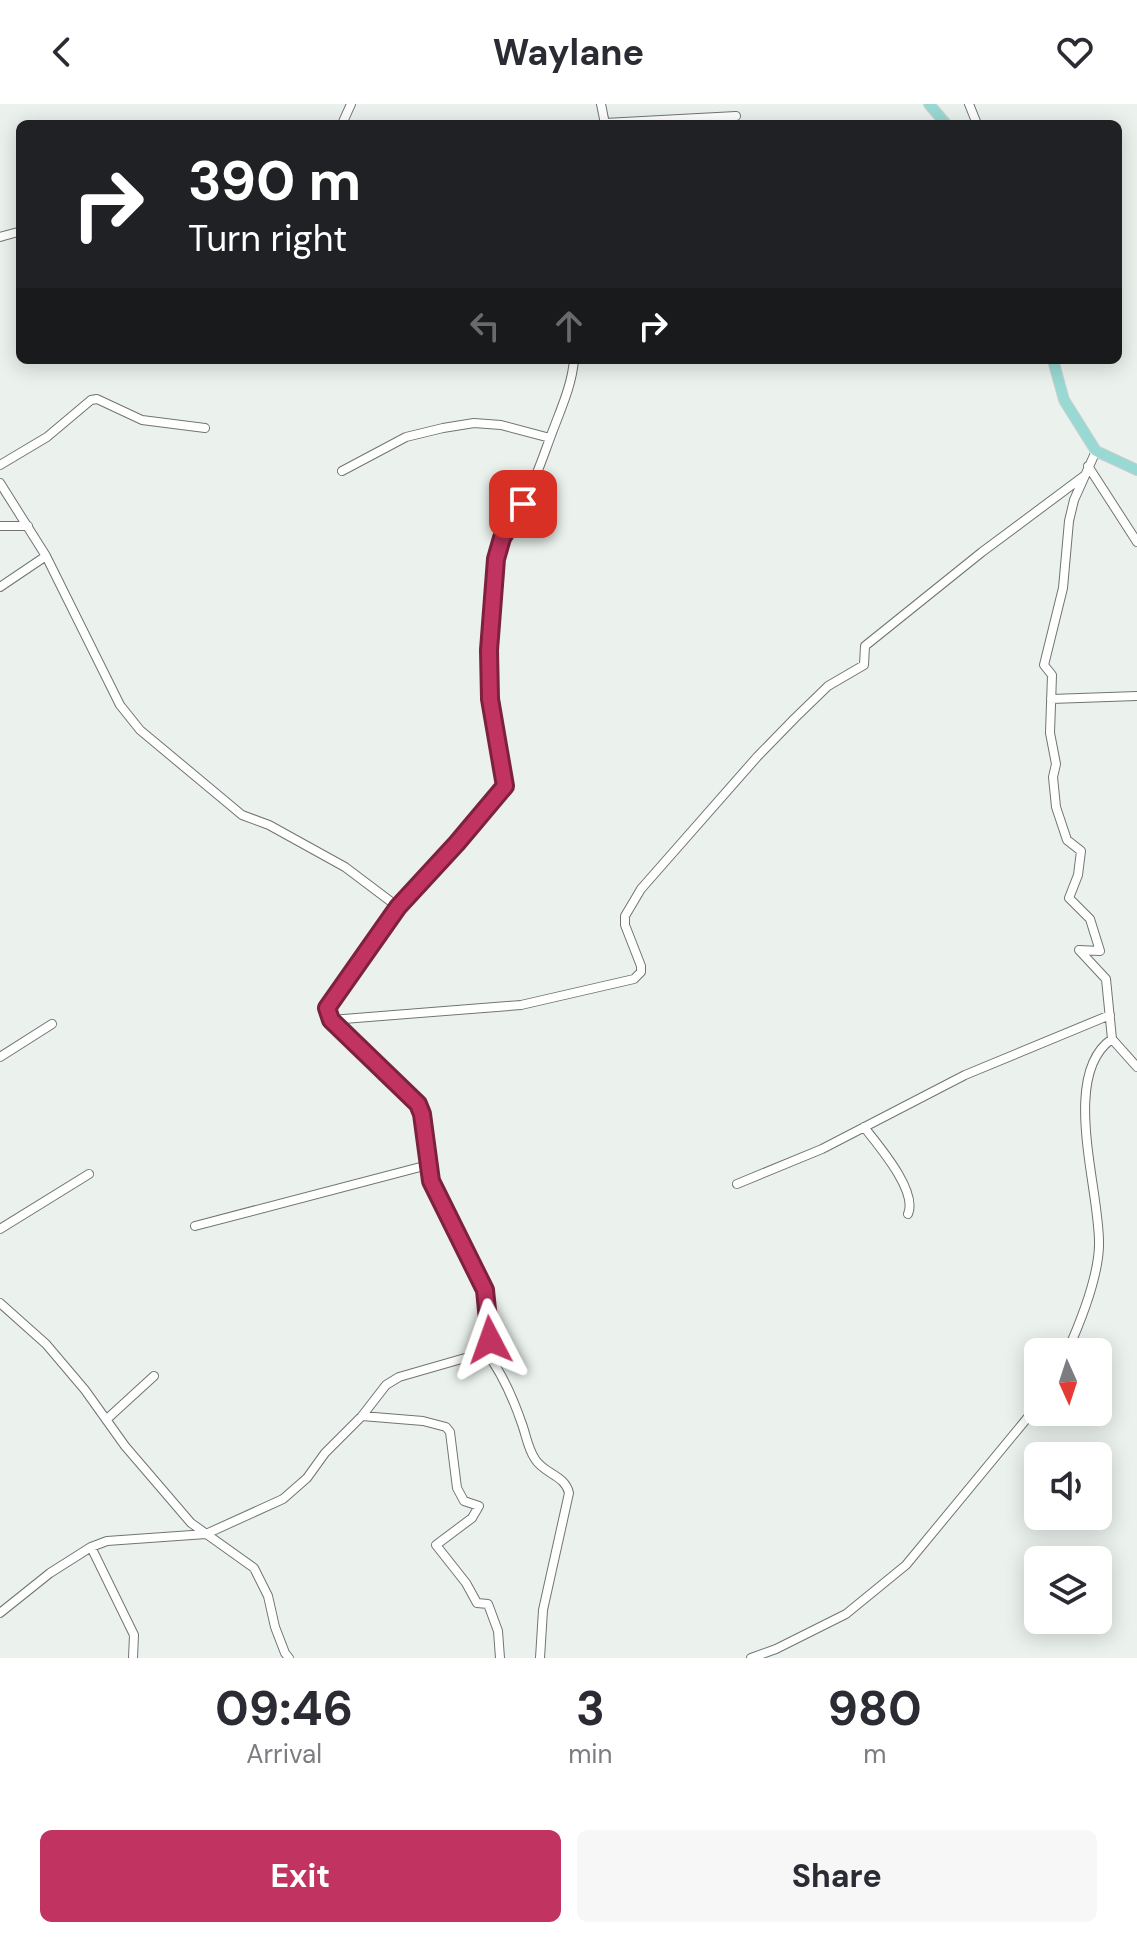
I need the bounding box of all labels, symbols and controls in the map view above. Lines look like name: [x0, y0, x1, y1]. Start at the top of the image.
text: Waylane: [493, 29, 644, 76]
icon: back: [40, 30, 84, 74]
icon: heart: [1053, 30, 1097, 74]
text: 390 m: [188, 144, 361, 217]
icon: right: [56, 152, 160, 256]
text: Turn right: [188, 215, 347, 262]
icon: left: [463, 304, 507, 348]
icon: ahead: [547, 304, 591, 348]
icon: right: [631, 304, 675, 348]
pin: [489, 470, 557, 538]
icon: arrive: [501, 482, 545, 526]
position arrow: [448, 1298, 532, 1382]
north arrow: [1024, 1338, 1112, 1426]
map controls: [1024, 1338, 1112, 1634]
button: sound: [1024, 1442, 1112, 1530]
button: layers: [1024, 1546, 1112, 1634]
text: 09:46: [215, 1677, 353, 1740]
text: 3: [576, 1677, 605, 1740]
text: 980: [828, 1677, 922, 1740]
text: Arrival: [246, 1737, 322, 1771]
text: min: [568, 1737, 613, 1771]
text: m: [863, 1737, 886, 1771]
button: Exit: [40, 1830, 561, 1922]
button: Share: [577, 1830, 1097, 1922]

